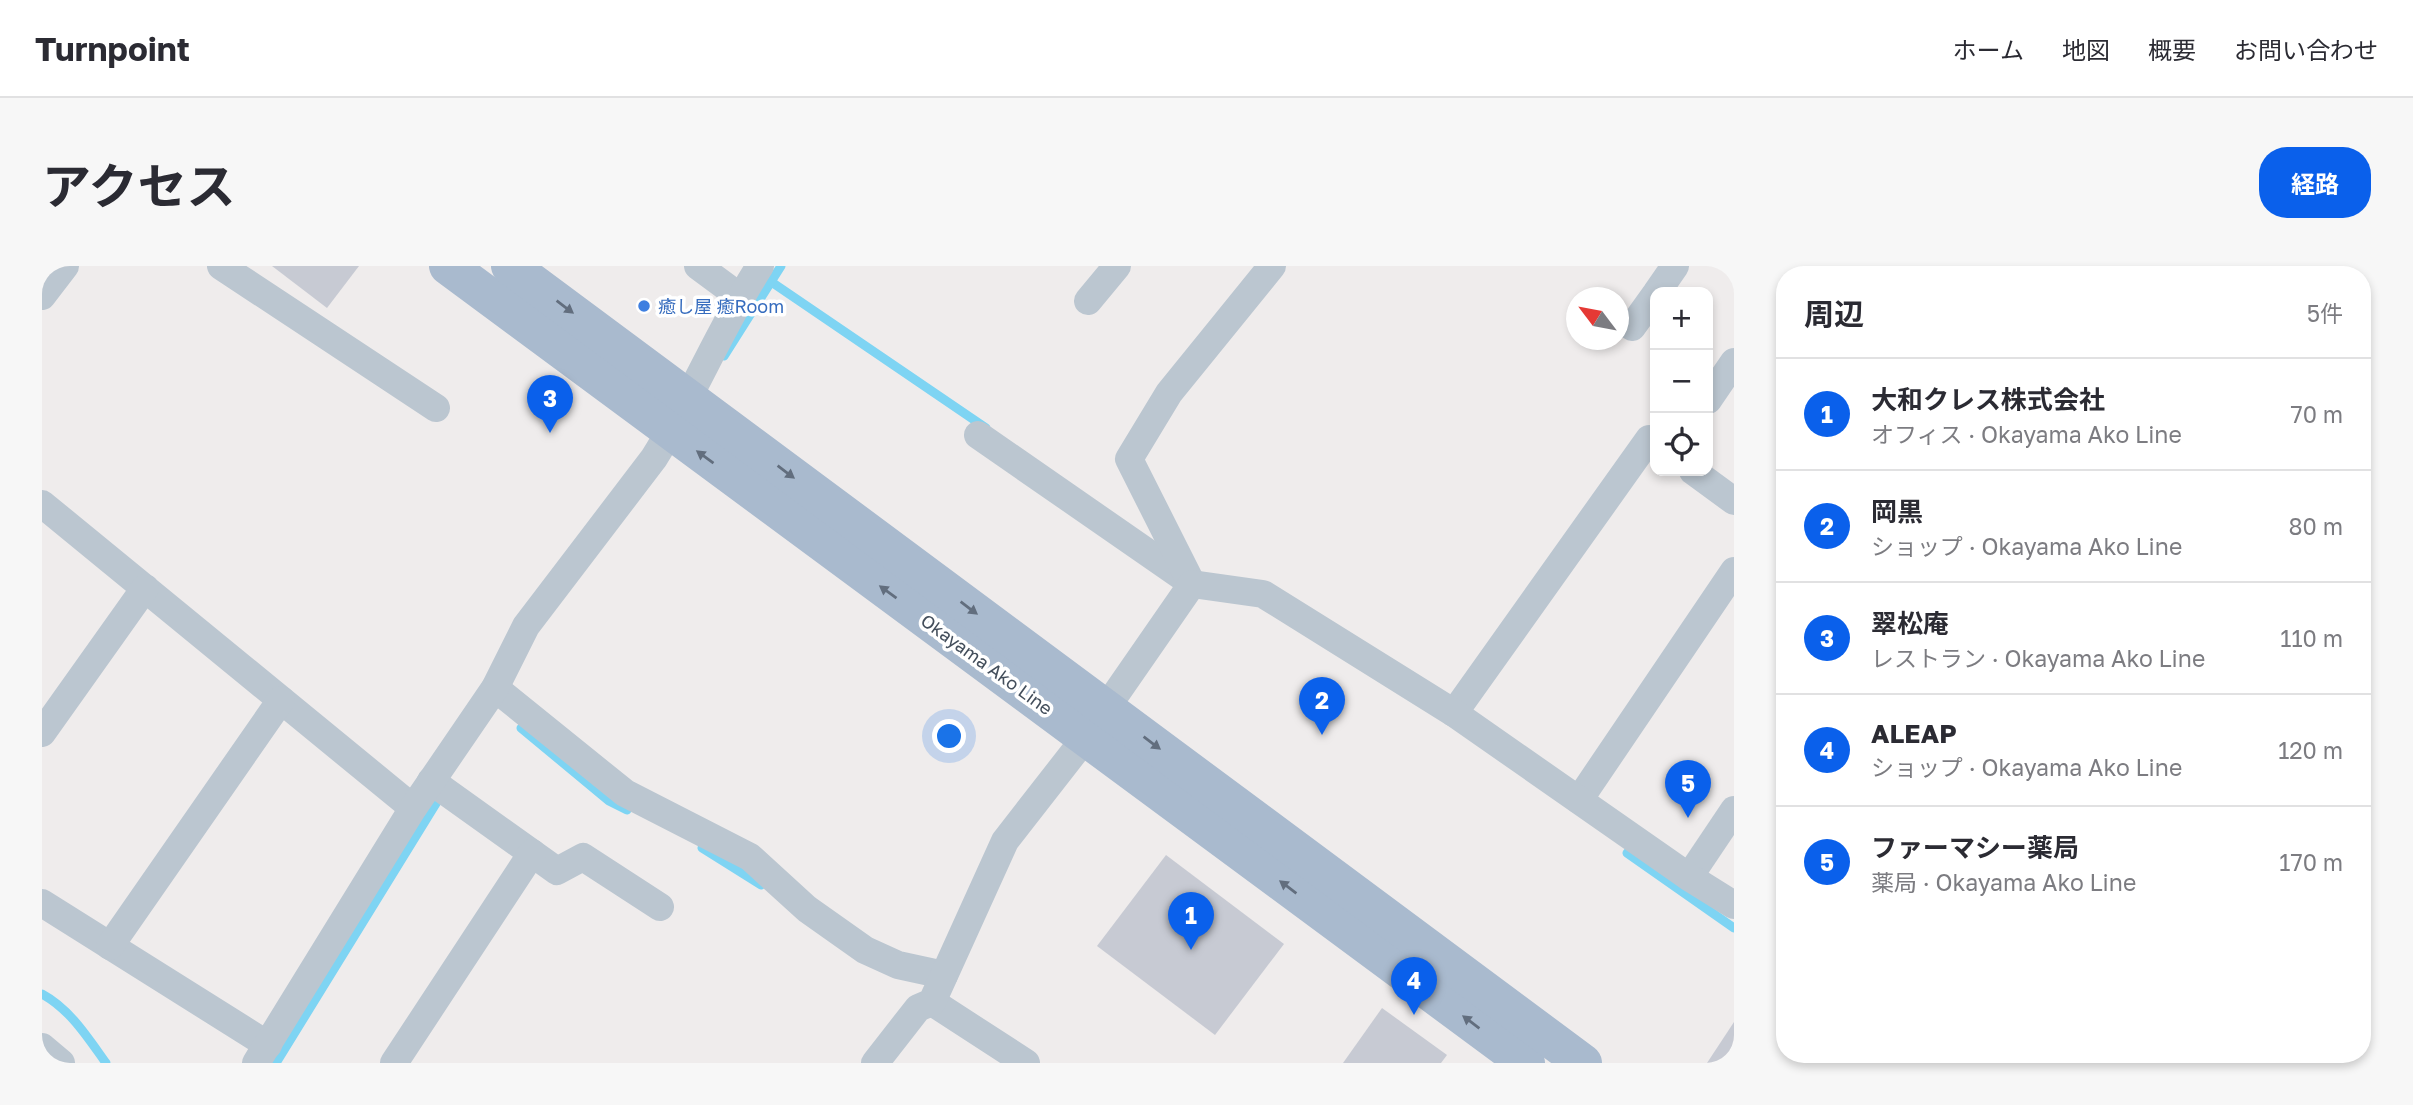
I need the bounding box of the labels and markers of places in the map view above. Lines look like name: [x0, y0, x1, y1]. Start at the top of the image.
place label: 癒し屋 癒Room: [658, 295, 784, 317]
marker: 癒し屋 癒Room: [636, 298, 652, 314]
pin: 3: [527, 375, 573, 433]
pin: 2: [1299, 677, 1345, 735]
pin: 5: [1665, 760, 1711, 818]
pin: 1: [1168, 892, 1214, 950]
pin: 4: [1391, 957, 1437, 1015]

